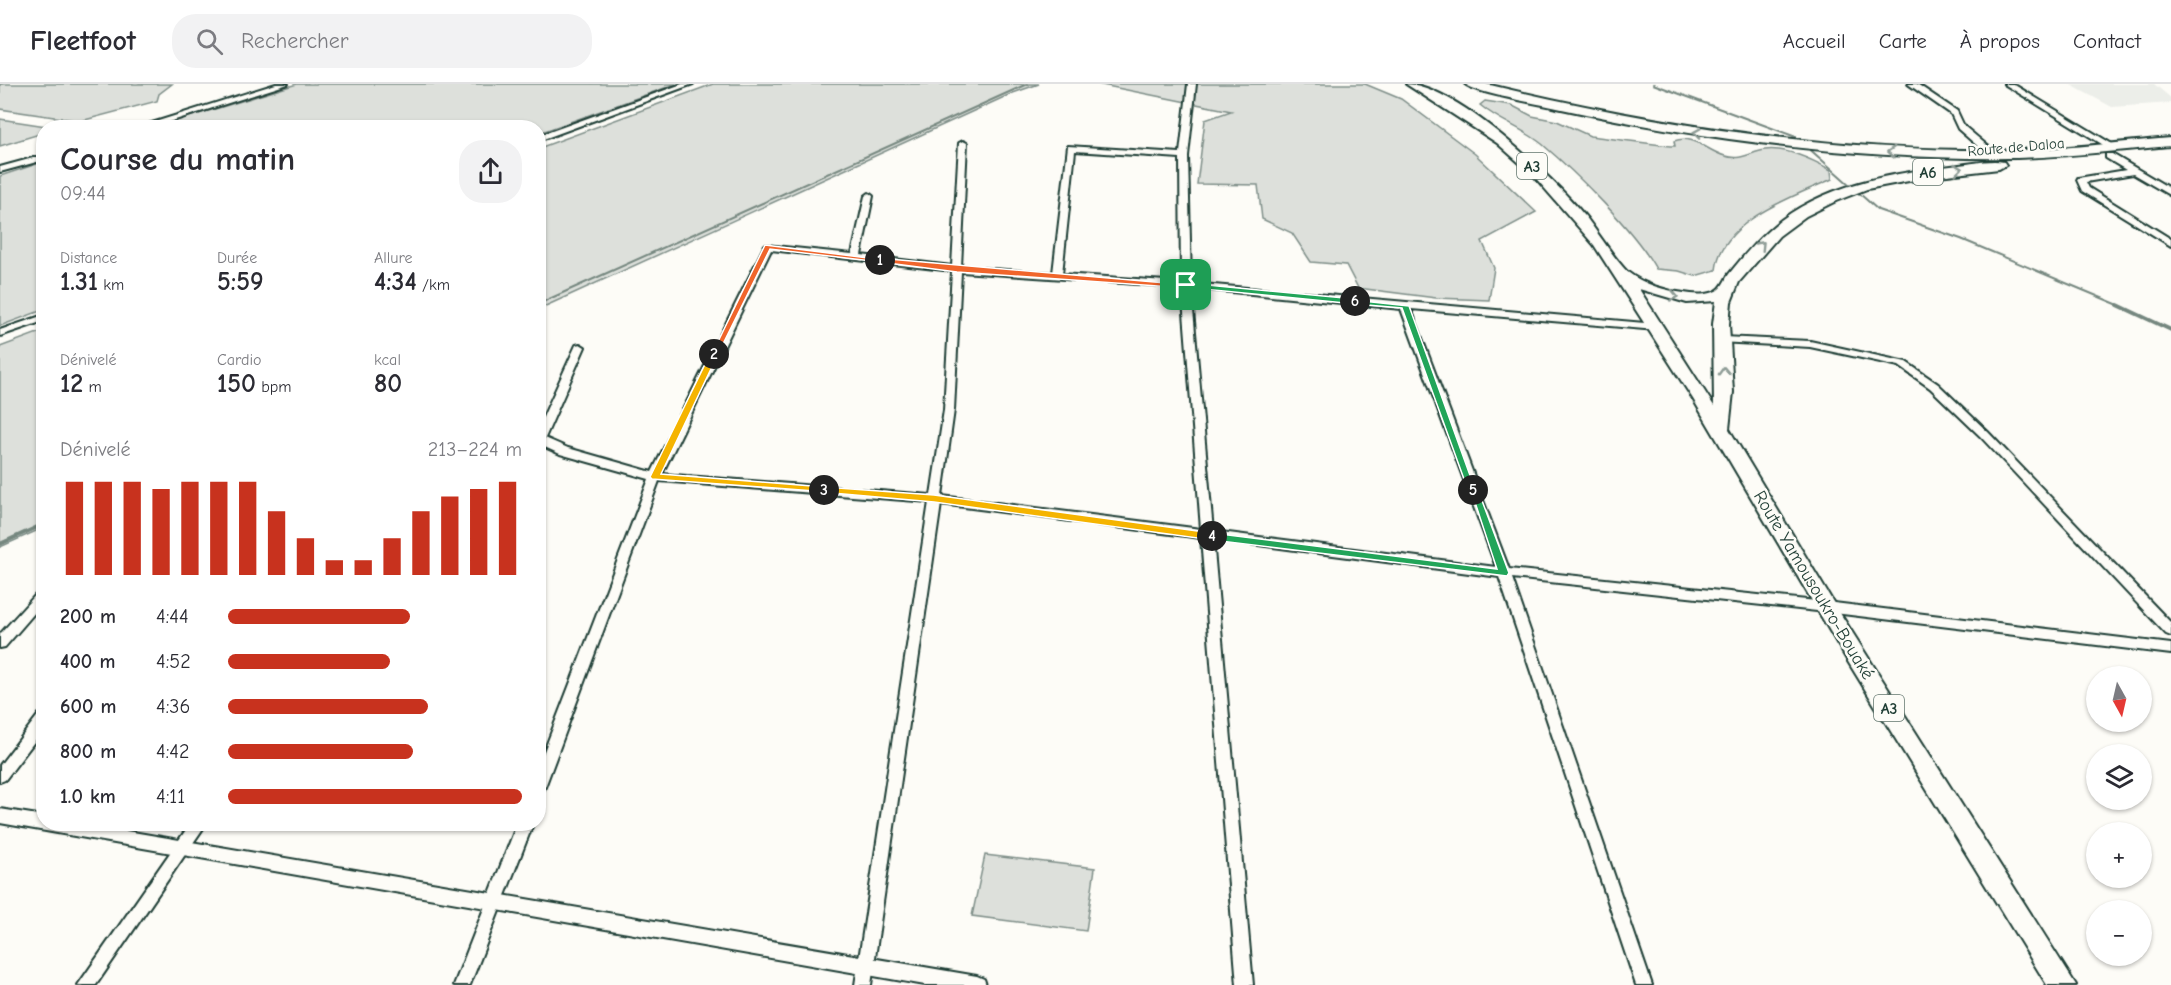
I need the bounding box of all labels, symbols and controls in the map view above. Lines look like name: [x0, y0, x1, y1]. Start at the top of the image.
search box: [172, 14, 592, 68]
text: Fleetfoot: [30, 25, 136, 57]
icon: search: [193, 25, 226, 58]
text: Rechercher: [241, 28, 349, 54]
text: Accueil: [1783, 29, 1846, 53]
text: Carte: [1879, 29, 1927, 53]
text: À propos: [1960, 29, 2040, 53]
text: Contact: [2073, 29, 2141, 53]
one-way arrow: [1693, 127, 1702, 139]
street label: Route de Daloa: [1967, 134, 2065, 160]
text: Course du matin: [60, 140, 295, 178]
button: share: [459, 140, 522, 203]
one-way arrow: [1887, 146, 1896, 158]
road number: A3: [1517, 153, 1547, 179]
road number: A6: [1913, 159, 1943, 185]
one-way arrow: [1953, 163, 1962, 176]
text: 09:44: [60, 182, 106, 205]
one-way arrow: [1754, 242, 1765, 253]
pin: 1: [865, 245, 895, 275]
text: Distance: [60, 249, 117, 267]
text: Durée: [217, 249, 257, 267]
text: Allure: [374, 249, 413, 267]
text: 1: [877, 251, 883, 269]
pin: [1160, 259, 1211, 310]
text: 1.31: [60, 267, 98, 297]
text: 5:59: [217, 267, 264, 297]
text: 4:34: [374, 267, 417, 297]
icon: arrive: [1169, 268, 1202, 301]
text: km: [98, 276, 124, 294]
text: /km: [417, 276, 450, 294]
pin: 6: [1340, 286, 1370, 316]
one-way arrow: [1669, 289, 1679, 302]
text: 6: [1351, 292, 1359, 310]
pin: 2: [699, 339, 729, 369]
text: 2: [710, 345, 718, 363]
text: Dénivelé: [60, 351, 116, 369]
text: Cardio: [217, 351, 262, 369]
text: kcal: [374, 351, 401, 369]
one-way arrow: [1718, 366, 1730, 375]
text: 12: [60, 369, 83, 399]
text: 150: [217, 369, 256, 399]
text: 80: [374, 369, 402, 399]
text: m: [83, 378, 102, 396]
text: bpm: [256, 378, 292, 396]
text: Dénivelé: [60, 438, 131, 461]
text: 213–224 m: [428, 438, 522, 461]
pin: 3: [809, 475, 839, 505]
pin: 5: [1458, 475, 1488, 505]
text: 3: [820, 481, 828, 499]
text: 5: [1469, 481, 1477, 499]
street label: Route Yamousoukro-Bouaké: [1749, 487, 1878, 683]
pin: 4: [1197, 521, 1227, 551]
text: 4: [1208, 527, 1216, 545]
text: 200 m: [60, 605, 116, 628]
text: 4:44: [156, 605, 189, 628]
text: 400 m: [60, 650, 115, 673]
text: 4:52: [156, 650, 191, 673]
north arrow: [2086, 666, 2152, 732]
map controls: [2086, 666, 2152, 966]
text: 600 m: [60, 695, 116, 718]
text: 4:36: [156, 695, 190, 718]
road number: A3: [1874, 695, 1904, 721]
text: 800 m: [60, 740, 116, 763]
text: 4:42: [156, 740, 189, 763]
button: layers: [2086, 744, 2152, 810]
text: 1.0 km: [60, 785, 116, 808]
text: 4:11: [156, 785, 185, 808]
button: +: [2086, 822, 2152, 888]
button: −: [2086, 900, 2152, 966]

